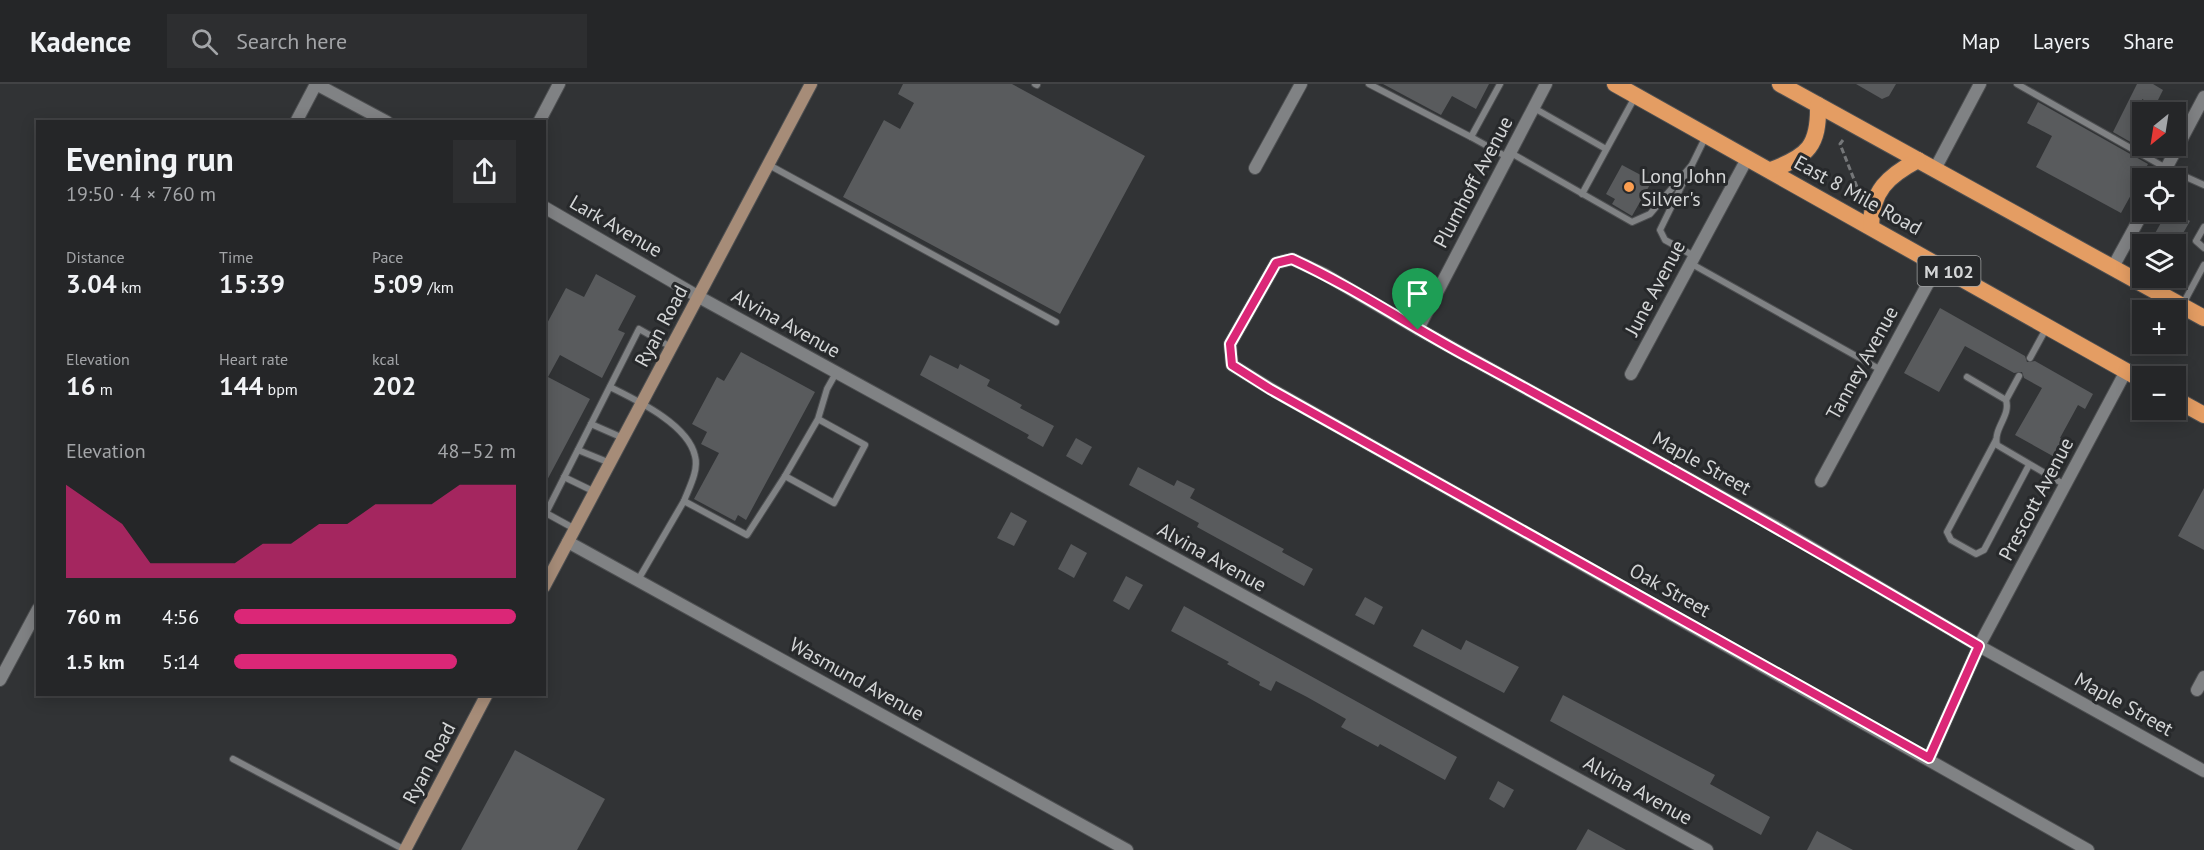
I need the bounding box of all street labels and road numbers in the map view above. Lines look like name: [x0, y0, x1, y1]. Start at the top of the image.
street label: Plumhoff Avenue: [1427, 112, 1519, 252]
street label: East 8 Mile Road: [1789, 149, 1927, 241]
street label: Lark Avenue: [565, 189, 667, 263]
street label: June Avenue: [1618, 236, 1691, 341]
road number: M 102: [1918, 256, 1980, 286]
street label: Ryan Road: [629, 281, 693, 371]
street label: Alvina Avenue: [727, 282, 845, 364]
street label: Tanney Avenue: [1820, 301, 1904, 425]
street label: Maple Street: [1648, 425, 1756, 501]
street label: Prescott Avenue: [1993, 433, 2079, 565]
street label: Alvina Avenue: [1153, 516, 1271, 598]
street label: Oak Street: [1625, 557, 1715, 623]
street label: Wasmund Avenue: [785, 631, 929, 727]
street label: Maple Street: [2070, 666, 2178, 742]
street label: Ryan Road: [397, 718, 461, 808]
street label: Alvina Avenue: [1579, 749, 1697, 831]

